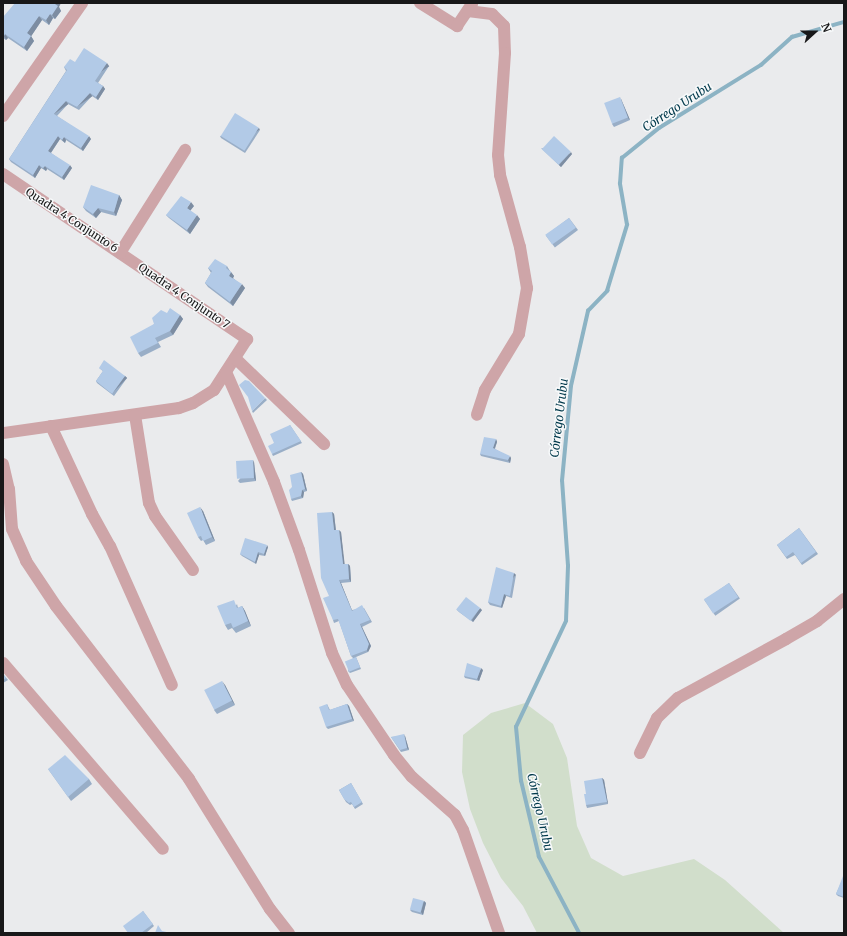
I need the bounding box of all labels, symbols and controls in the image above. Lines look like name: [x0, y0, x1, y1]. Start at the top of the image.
north arrow: [795, 12, 835, 52]
text: N: [818, 21, 834, 34]
water label: Córrego Urubu: [640, 79, 714, 135]
street label: Quadra 4 Conjunto 6: [23, 185, 121, 255]
street label: Quadra 4 Conjunto 7: [136, 260, 232, 332]
water label: Córrego Urubu: [547, 378, 571, 458]
water label: Córrego Urubu: [524, 772, 556, 852]

